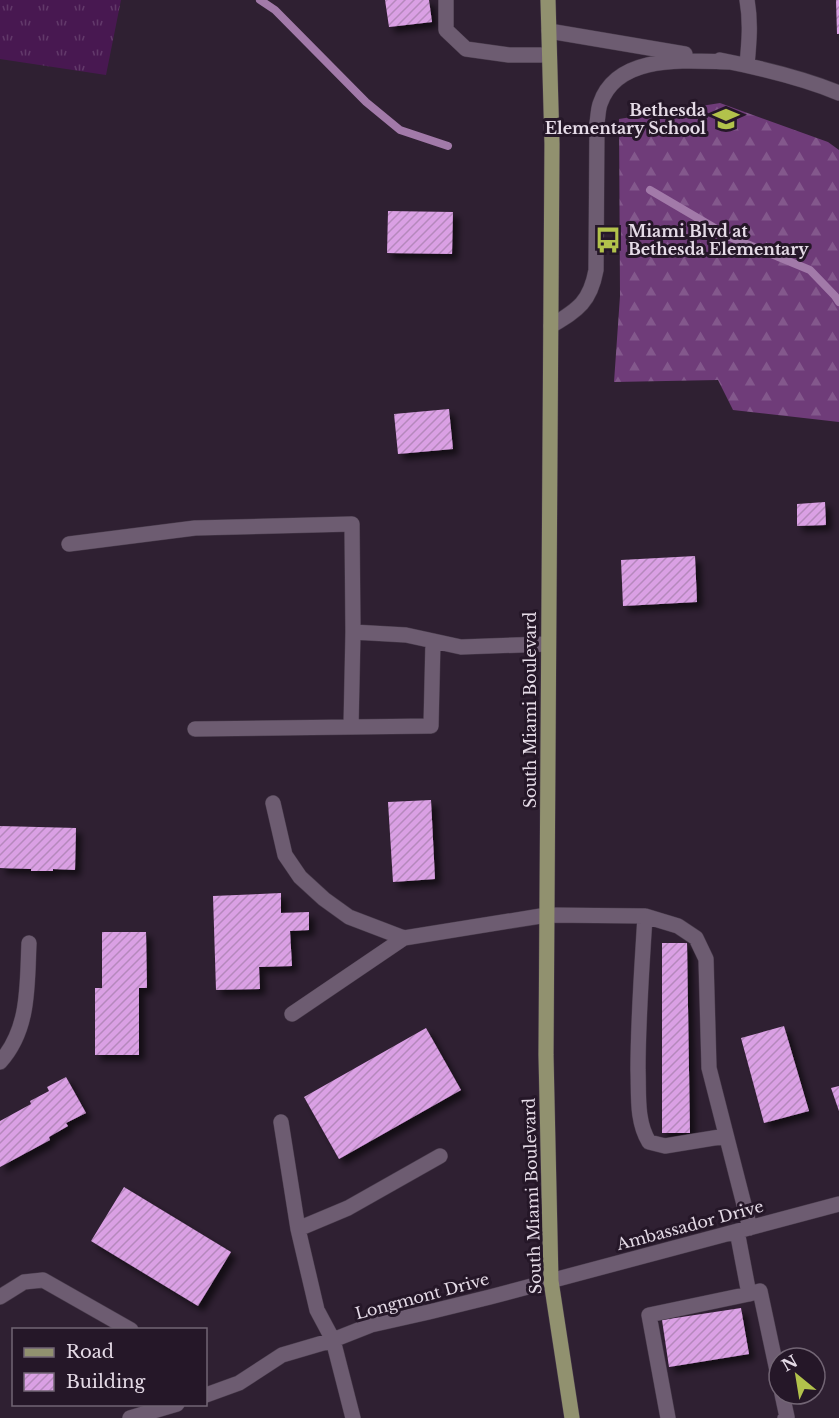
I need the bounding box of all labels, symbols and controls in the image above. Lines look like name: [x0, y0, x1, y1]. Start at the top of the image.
place label: Bethesda Elementary School: [545, 100, 706, 138]
school or university icon: Bethesda Elementary School: [711, 104, 741, 134]
place label: Miami Blvd at Bethesda Elementary: [628, 221, 809, 259]
bus stop icon: Miami Blvd at Bethesda Elementary: [593, 225, 623, 255]
street label: South Miami Boulevard: [520, 612, 540, 808]
street label: South Miami Boulevard: [519, 1097, 545, 1295]
street label: Ambassador Drive: [613, 1196, 766, 1254]
street label: Longmont Drive: [353, 1269, 491, 1323]
legend: [12, 1328, 207, 1406]
text: Road: [66, 1341, 114, 1363]
north arrow: [767, 1346, 827, 1406]
text: N: [778, 1351, 801, 1375]
text: Building: [66, 1371, 145, 1393]

